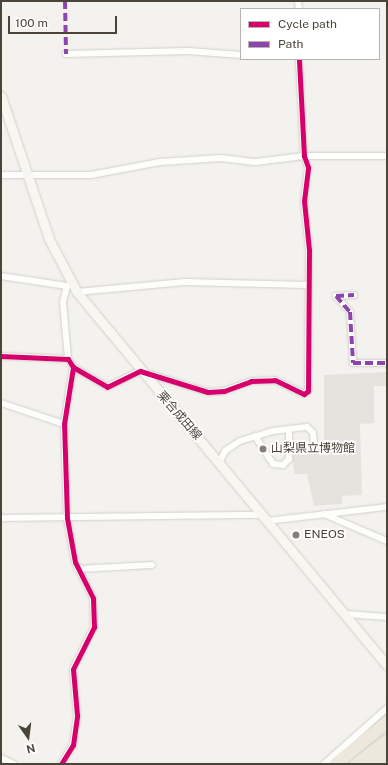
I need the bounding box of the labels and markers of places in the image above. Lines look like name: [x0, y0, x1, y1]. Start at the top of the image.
place label: 山梨県立博物館: [271, 442, 355, 456]
marker: 山梨県立博物館: [258, 444, 268, 454]
place label: ENEOS: [304, 528, 345, 542]
marker: ENEOS: [291, 530, 301, 540]

